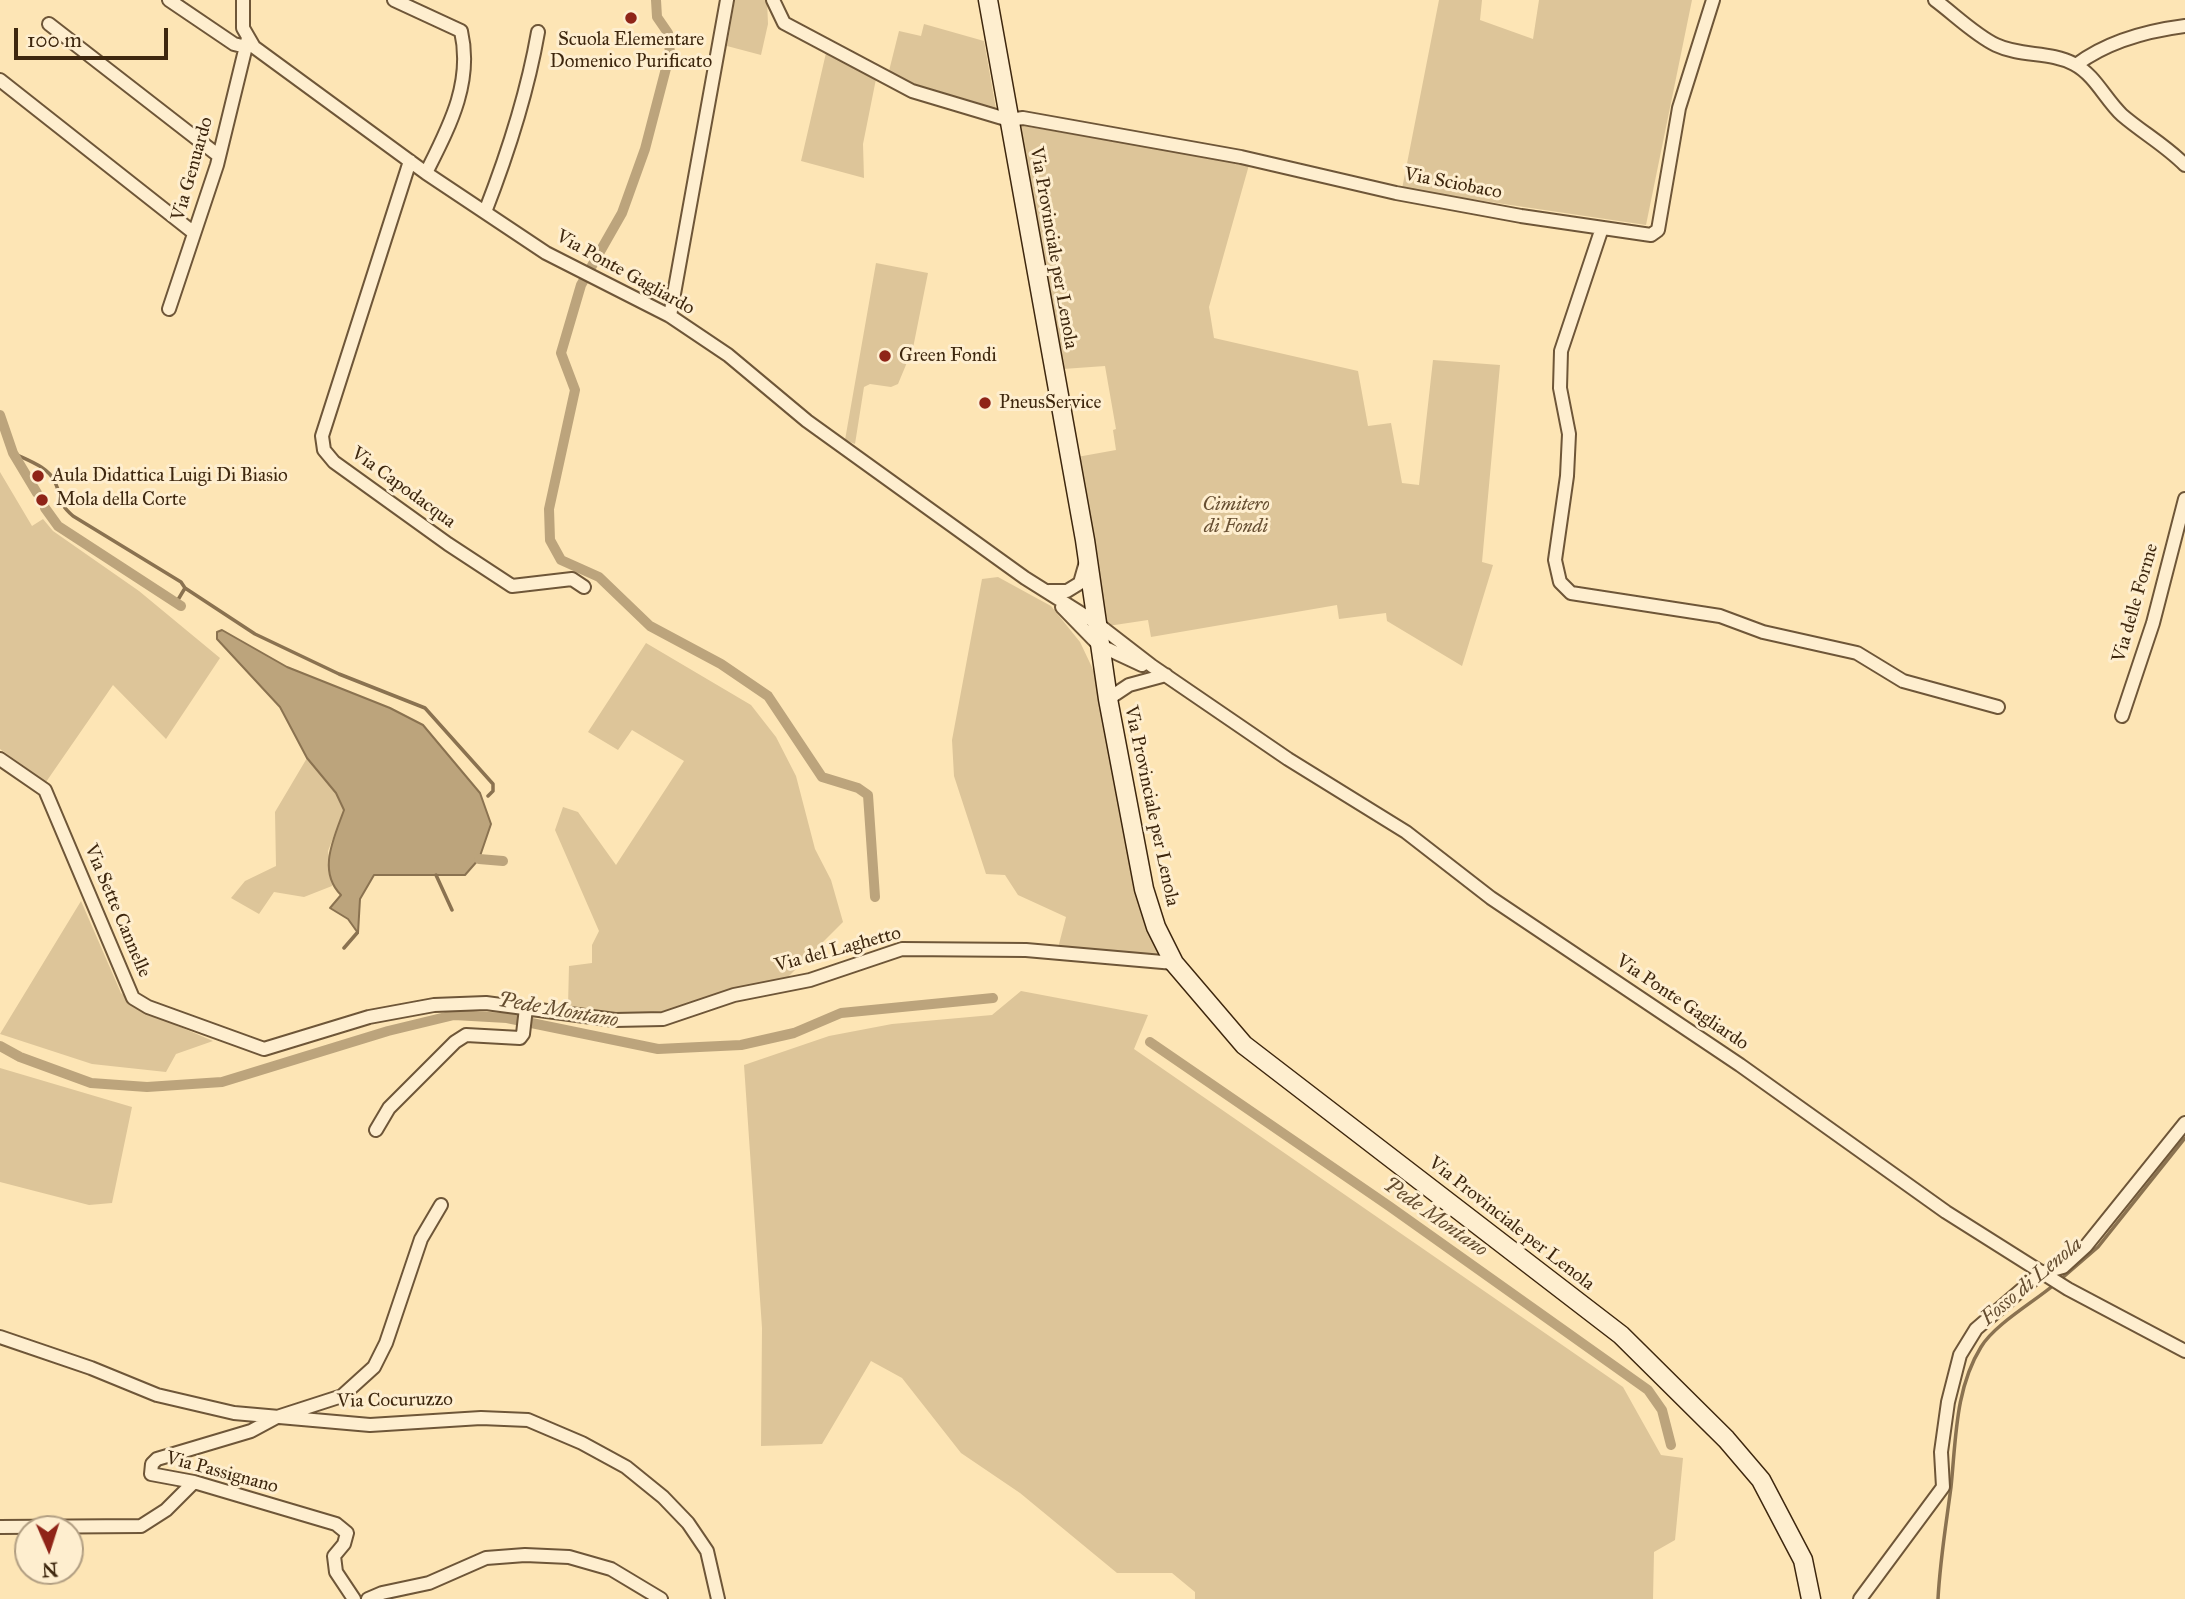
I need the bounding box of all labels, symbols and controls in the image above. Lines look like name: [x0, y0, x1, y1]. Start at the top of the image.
marker: Scuola Elementare Domenico Purificato: [623, 10, 639, 26]
scale bar: [18, 14, 172, 58]
text: 100 m: [27, 27, 82, 53]
place label: Scuola Elementare Domenico Purificato: [550, 29, 712, 73]
street label: Via Genuardo: [167, 114, 219, 224]
street label: Via Provinciale per Lenola: [1024, 145, 1082, 351]
street label: Via Sciobaco: [1402, 163, 1504, 205]
street label: Via Ponte Gagliardo: [552, 225, 698, 321]
place label: Green Fondi: [899, 345, 997, 367]
marker: Green Fondi: [877, 348, 893, 364]
place label: PneusService: [999, 392, 1101, 414]
marker: PneusService: [977, 395, 993, 411]
street label: Via Capodacqua: [346, 442, 460, 534]
place label: Aula Didattica Luigi Di Biasio: [52, 465, 288, 487]
marker: Aula Didattica Luigi Di Biasio: [30, 468, 46, 484]
place label: Mola della Corte: [56, 489, 186, 511]
marker: Mola della Corte: [34, 492, 50, 508]
park label: Cimitero di Fondi: [1202, 494, 1270, 538]
street label: Via delle Forme: [2108, 541, 2164, 665]
street label: Via Provinciale per Lenola: [1119, 704, 1183, 908]
street label: Via Sette Cannelle: [79, 841, 155, 981]
street label: Via del Laghetto: [772, 922, 904, 978]
street label: Via Ponte Gagliardo: [1611, 950, 1753, 1056]
water label: Pede Montano: [496, 988, 620, 1034]
street label: Via Provinciale per Lenola: [1423, 1152, 1599, 1296]
water label: Pede Montano: [1378, 1173, 1492, 1263]
water label: Fosso di Lenola: [1976, 1232, 2088, 1332]
street label: Via Cocuruzzo: [337, 1389, 453, 1413]
street label: Via Passignano: [163, 1447, 281, 1499]
north arrow: [14, 1515, 84, 1585]
text: N: [41, 1558, 59, 1581]

